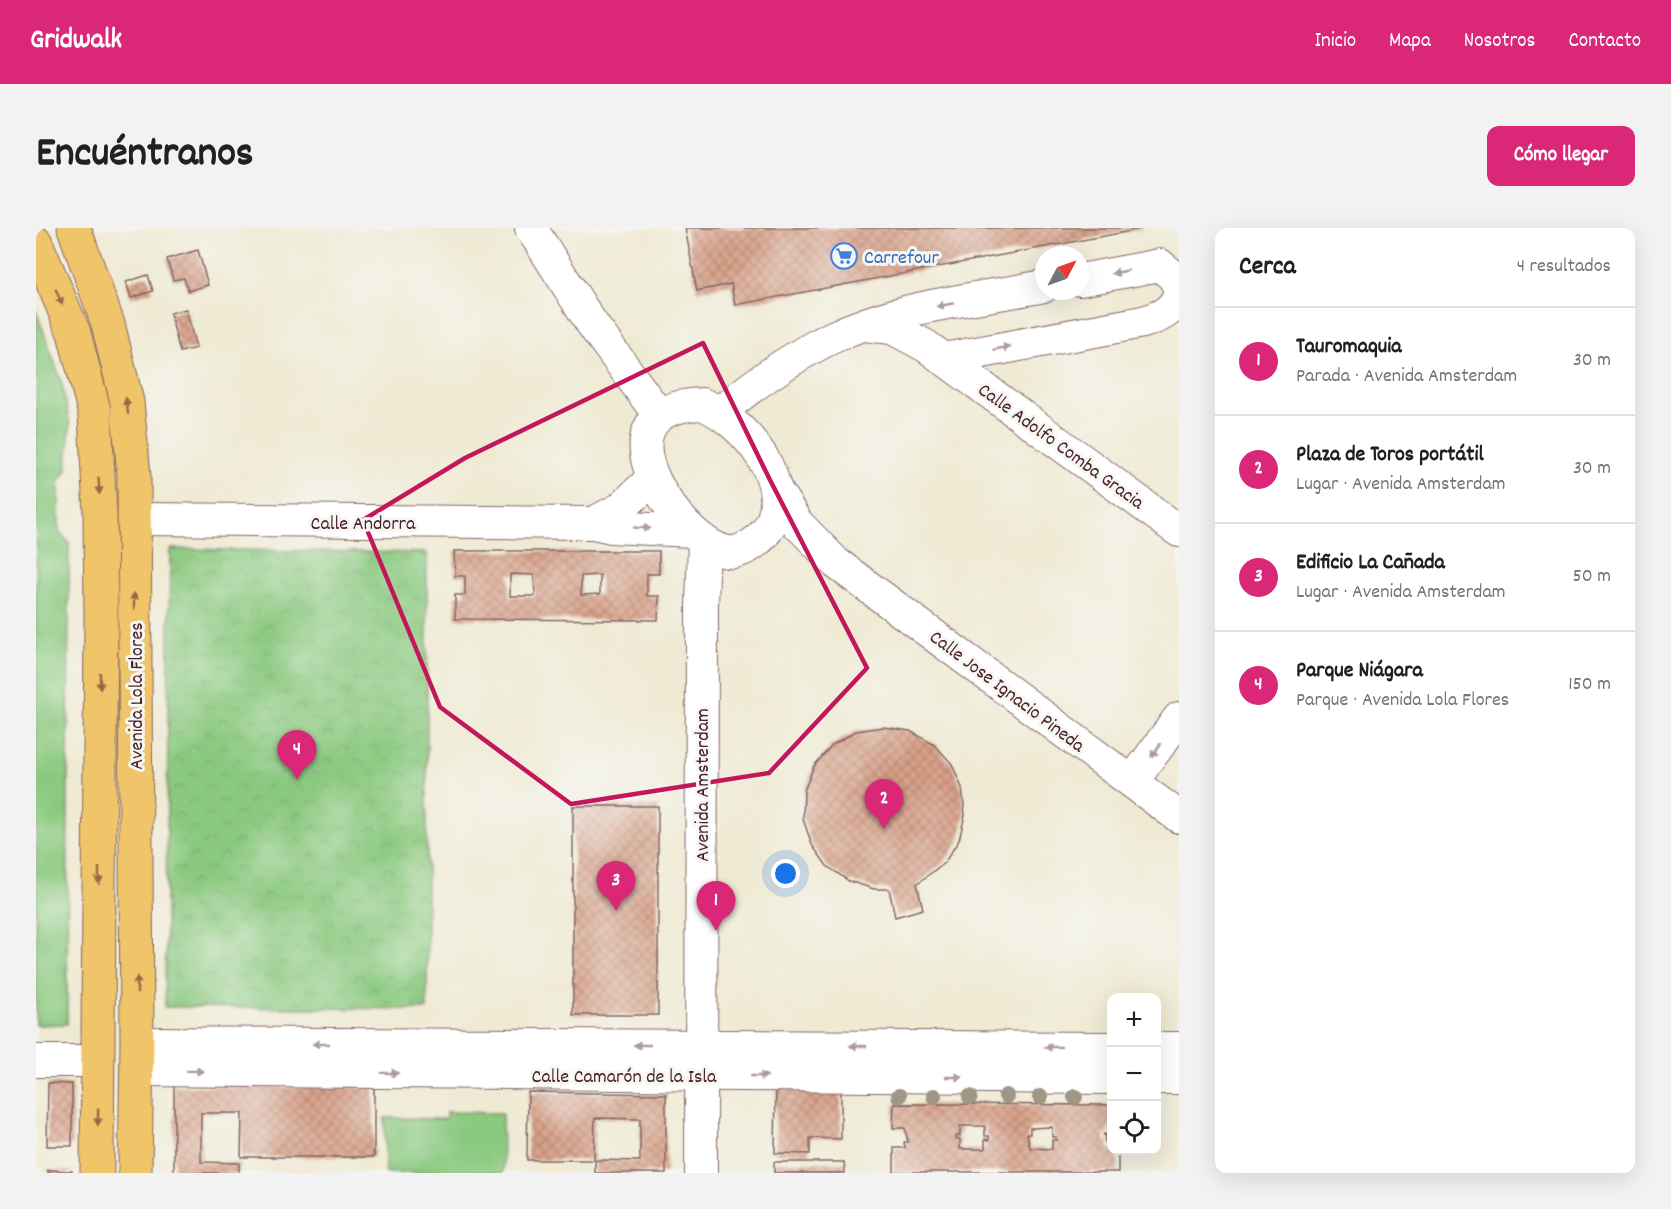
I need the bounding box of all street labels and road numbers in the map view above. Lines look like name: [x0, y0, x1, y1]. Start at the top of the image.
street label: Calle Adolfo Comba Gracia: [971, 377, 1150, 518]
street label: Calle Andorra: [311, 511, 416, 539]
street label: Avenida Lola Flores: [124, 622, 152, 770]
street label: Calle Jose Ignacio Pineda: [923, 625, 1090, 761]
street label: Avenida Amsterdam: [690, 708, 718, 862]
street label: Calle Camarón de la Isla: [532, 1064, 717, 1092]

